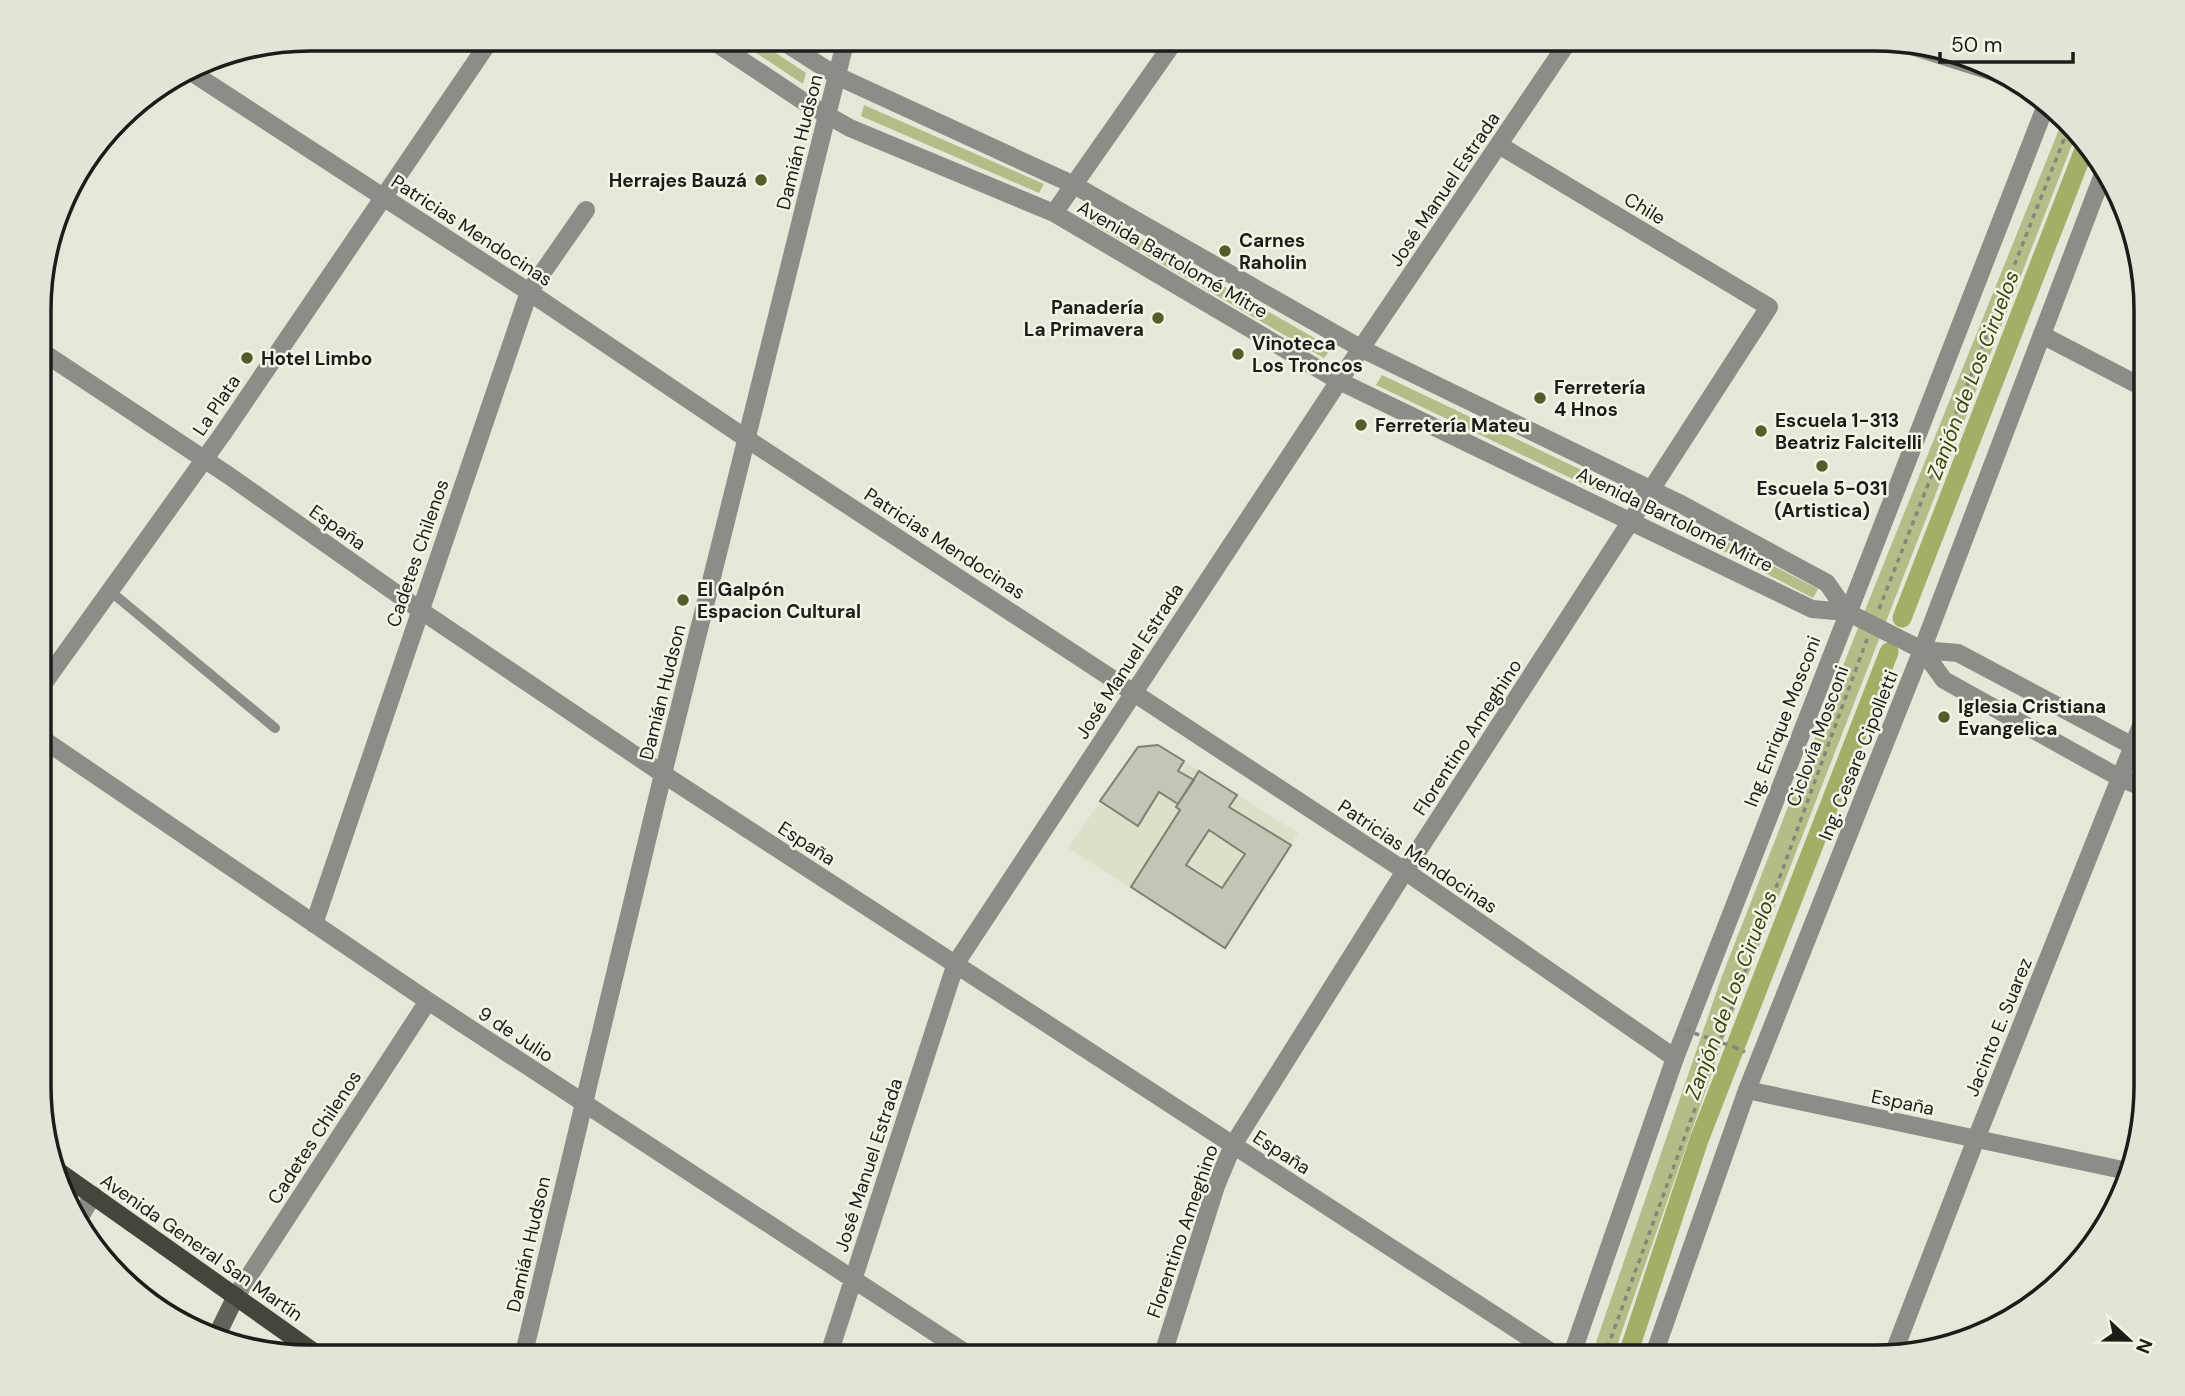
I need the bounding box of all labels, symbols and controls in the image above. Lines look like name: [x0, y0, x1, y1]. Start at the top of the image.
scale bar: [1940, 21, 2073, 65]
text: 50 m: [1951, 31, 2002, 59]
street label: Damián Hudson: [771, 72, 828, 212]
street label: José Manuel Estrada: [1383, 107, 1505, 271]
place label: Herrajes Bauzá: [609, 168, 747, 193]
street label: Patricias Mendocinas: [386, 169, 557, 292]
marker: Herrajes Bauzá: [753, 172, 769, 188]
street label: Chile: [1619, 186, 1670, 231]
street label: Avenida Bartolomé Mitre: [1073, 195, 1272, 324]
place label: Carnes Raholin: [1239, 228, 1307, 275]
marker: Carnes Raholin: [1217, 243, 1233, 259]
water label: Zanjón de Los Ciruelos: [1920, 267, 2026, 483]
place label: Panadería La Primavera: [1024, 295, 1144, 342]
marker: Panadería La Primavera: [1150, 310, 1166, 326]
place label: Vinoteca Los Troncos: [1252, 331, 1363, 378]
place label: Hotel Limbo: [261, 346, 372, 371]
marker: Vinoteca Los Troncos: [1230, 346, 1246, 362]
marker: Hotel Limbo: [239, 350, 255, 366]
street label: La Plata: [187, 370, 246, 441]
place label: Ferretería 4 Hnos: [1554, 375, 1646, 422]
marker: Ferretería 4 Hnos: [1532, 390, 1548, 406]
place label: Escuela 1-313 Beatriz Falcitelli: [1775, 408, 1922, 455]
place label: Ferretería Mateu: [1375, 413, 1530, 438]
marker: Ferretería Mateu: [1353, 417, 1369, 433]
marker: Escuela 1-313 Beatriz Falcitelli: [1753, 423, 1769, 439]
marker: Escuela 5-031 (Artistica): [1814, 458, 1830, 474]
street label: Avenida Bartolomé Mitre: [1572, 461, 1777, 578]
street label: Cadetes Chilenos: [380, 476, 454, 630]
place label: Escuela 5-031 (Artistica): [1757, 476, 1887, 523]
street label: Patricias Mendocinas: [859, 482, 1030, 605]
street label: España: [304, 499, 371, 556]
place label: El Galpón Espacion Cultural: [697, 577, 861, 624]
street label: José Manuel Estrada: [1070, 578, 1189, 744]
marker: El Galpón Espacion Cultural: [675, 592, 691, 608]
street label: Damián Hudson: [634, 622, 691, 762]
street label: Ing. Enrique Mosconi: [1738, 632, 1827, 810]
street label: Florentino Ameghino: [1407, 654, 1527, 820]
street label: Ciclovía Mosconi: [1780, 662, 1855, 810]
street label: Ing. Cesare Cipolletti: [1813, 666, 1904, 844]
place label: Iglesia Cristiana Evangelica: [1958, 694, 2106, 741]
marker: Iglesia Cristiana Evangelica: [1936, 709, 1952, 725]
street label: Patricias Mendocinas: [1333, 794, 1502, 919]
street label: España: [773, 816, 840, 871]
water label: Zanjón de Los Ciruelos: [1678, 887, 1784, 1103]
street label: Jacinto E. Suarez: [1959, 954, 2038, 1100]
street label: 9 de Julio: [473, 1001, 558, 1068]
street label: Cadetes Chilenos: [262, 1066, 367, 1209]
street label: José Manuel Estrada: [829, 1075, 908, 1255]
street label: España: [1869, 1084, 1937, 1121]
street label: España: [1248, 1125, 1315, 1180]
street label: Florentino Ameghino: [1141, 1141, 1224, 1321]
street label: Avenida General San Martín: [96, 1168, 308, 1327]
street label: Damián Hudson: [501, 1174, 556, 1314]
north arrow: [2094, 1305, 2164, 1375]
text: N: [2130, 1335, 2158, 1357]

